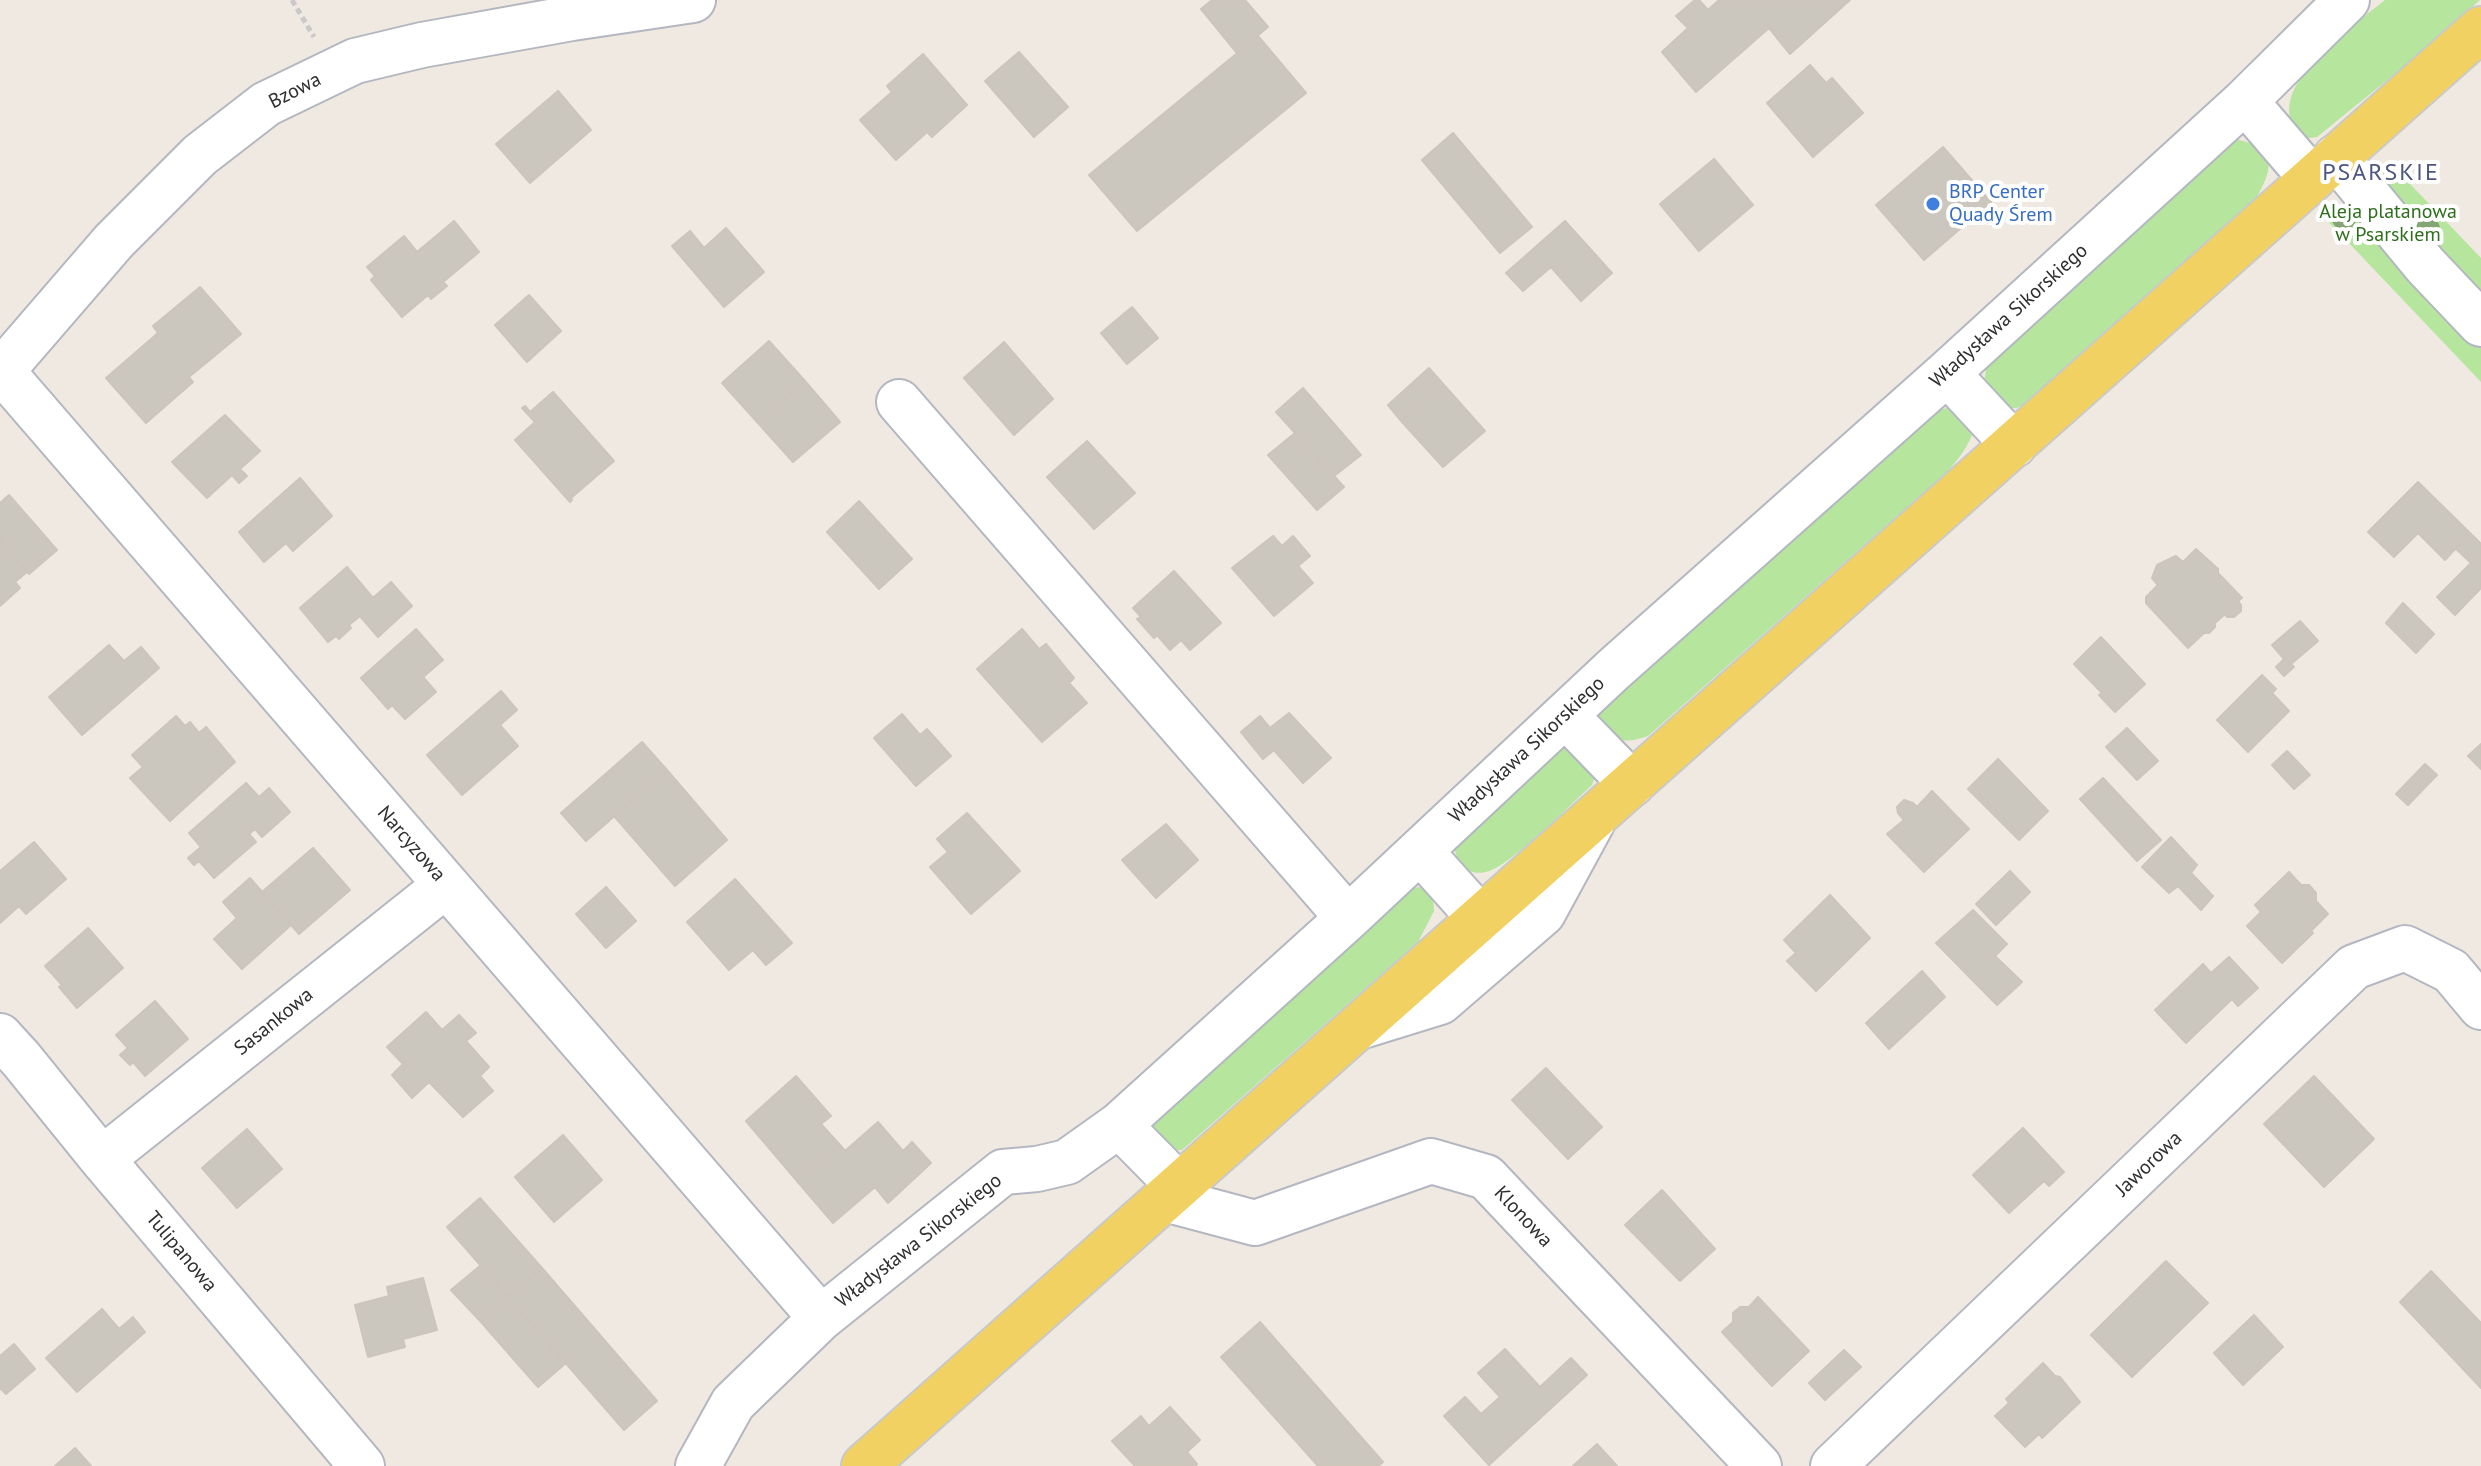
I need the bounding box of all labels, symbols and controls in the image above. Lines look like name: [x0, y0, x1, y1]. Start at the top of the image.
street label: Bzowa: [265, 68, 325, 114]
district label: PSARSKIE: [2322, 159, 2440, 187]
place label: BRP Center Quady Śrem: [1949, 180, 2053, 227]
marker: BRP Center Quady Śrem: [1924, 195, 1942, 213]
park label: Aleja platanowa w Psarskiem: [2319, 200, 2457, 247]
street label: Władysława Sikorskiego: [1925, 239, 2093, 393]
street label: Władysława Sikorskiego: [1444, 672, 1610, 828]
street label: Narcyzowa: [372, 801, 450, 887]
street label: Sasankowa: [230, 983, 318, 1061]
street label: Jaworowa: [2111, 1127, 2187, 1201]
street label: Władysława Sikorskiego: [831, 1169, 1007, 1313]
street label: Klonowa: [1489, 1181, 1557, 1253]
street label: Tulipanowa: [140, 1207, 222, 1297]

